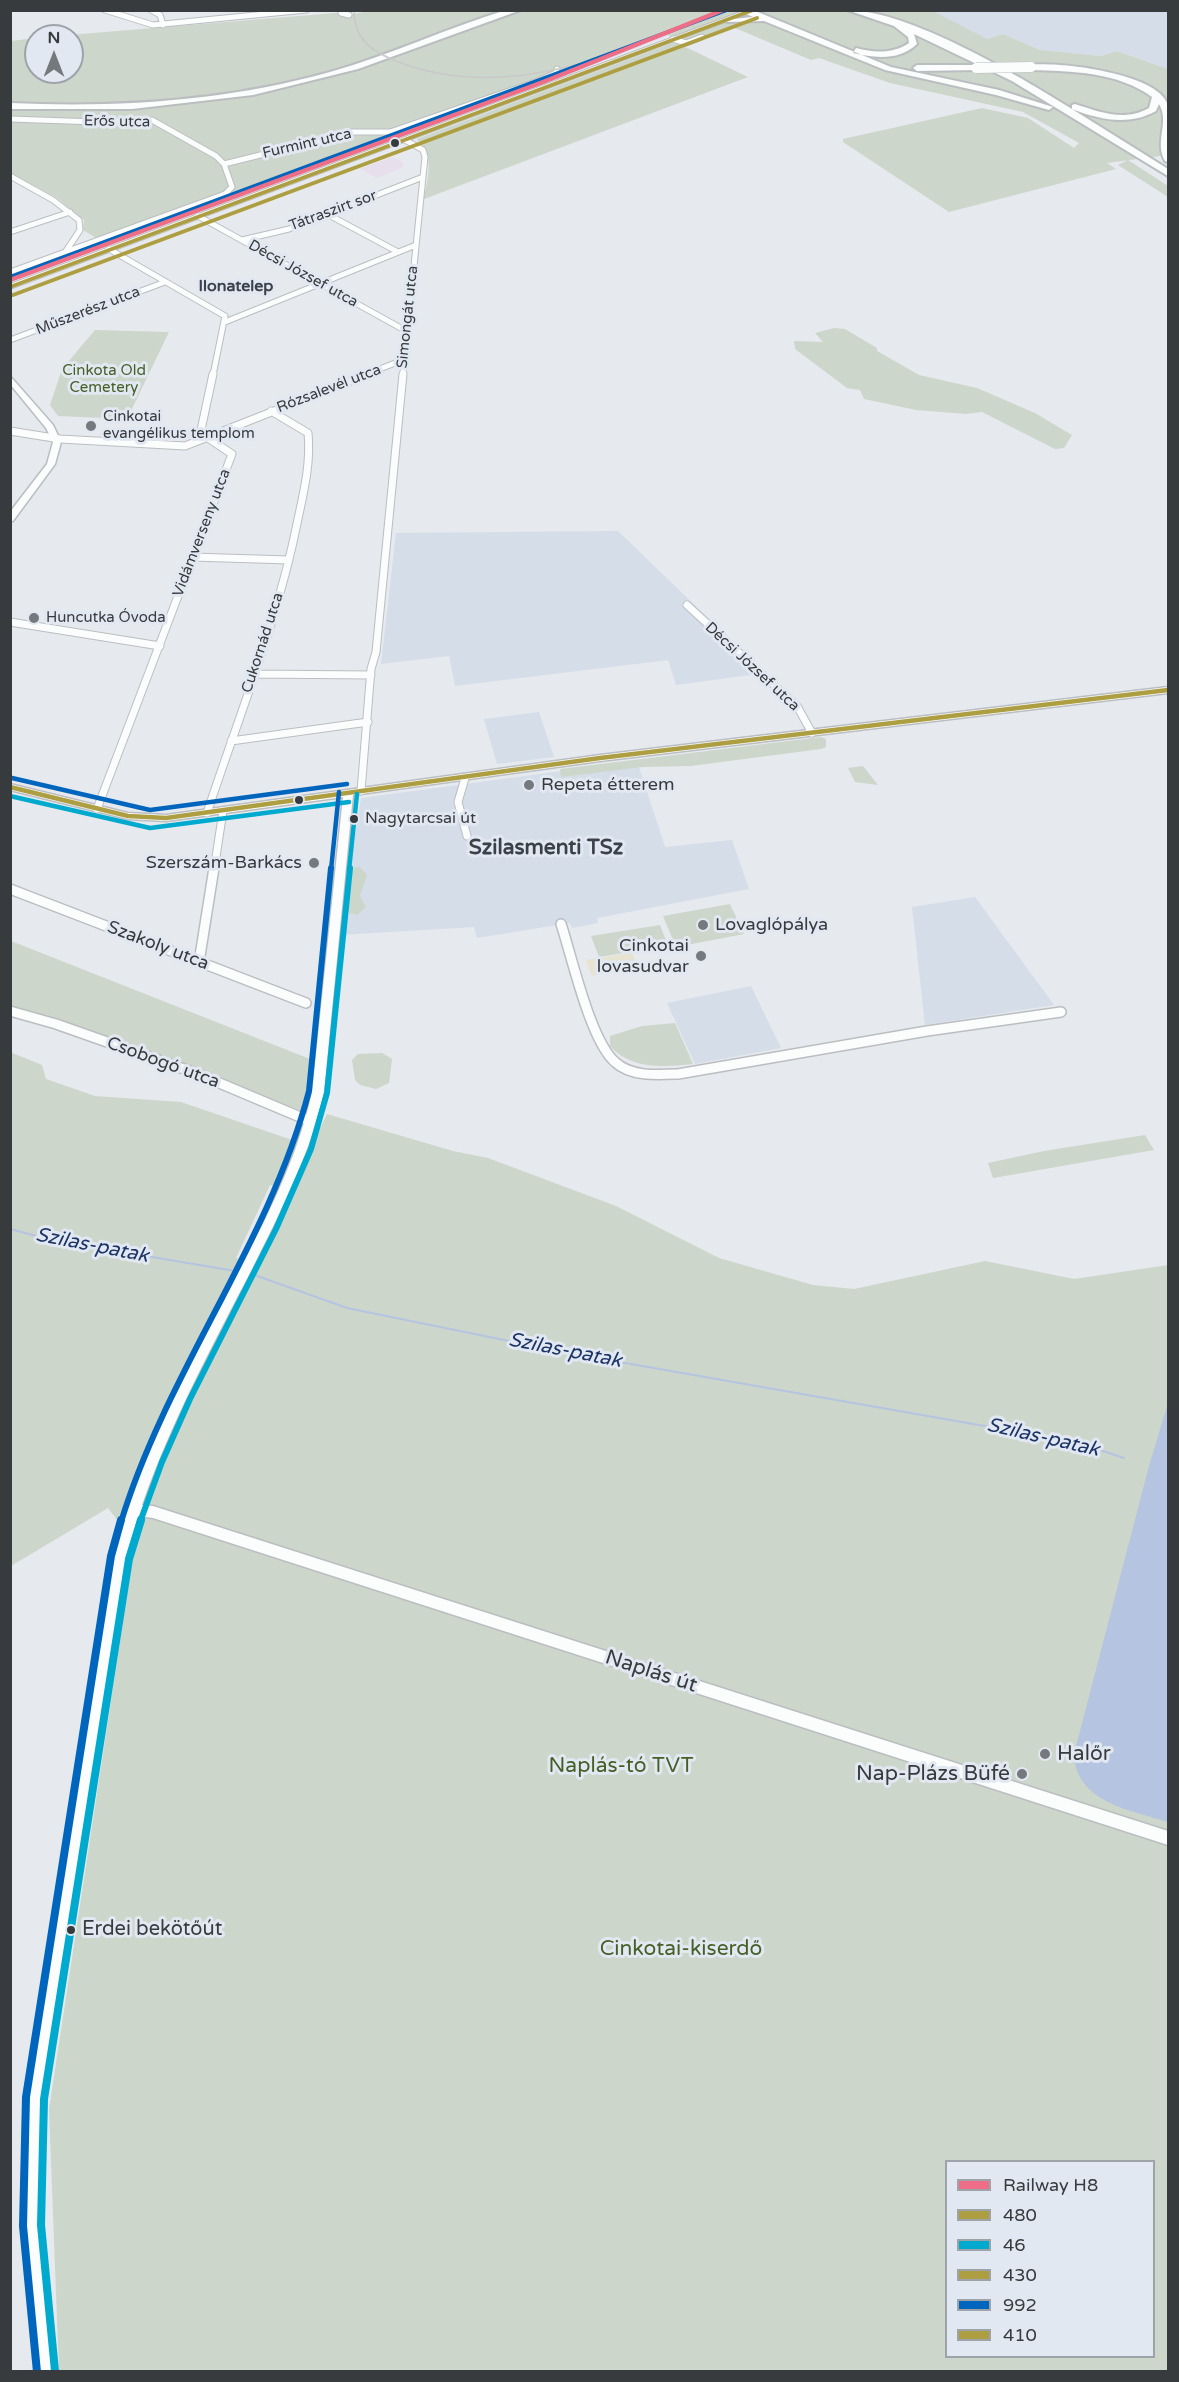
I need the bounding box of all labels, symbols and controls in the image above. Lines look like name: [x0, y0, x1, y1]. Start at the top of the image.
north arrow: [24, 24, 84, 84]
text: N: [48, 28, 60, 48]
street label: Erős utca: [84, 112, 150, 132]
street label: Furmint utca: [261, 125, 353, 163]
unlabelled marker: [389, 137, 401, 149]
street label: Tátraszirt sor: [287, 187, 379, 235]
street label: Décsi József utca: [245, 236, 361, 312]
street label: Simongát utca: [394, 265, 422, 369]
district label: Ilonatelep: [199, 277, 273, 297]
street label: Műszerész utca: [33, 283, 143, 339]
street label: Rózsalevél utca: [274, 361, 384, 417]
park label: Cinkota Old Cemetery: [62, 362, 146, 397]
place label: Cinkotai evangélikus templom: [103, 408, 255, 443]
marker: Cinkotai evangélikus templom: [84, 419, 98, 433]
street label: Vidámverseny utca: [169, 467, 235, 599]
street label: Cukornád utca: [238, 591, 288, 695]
place label: Huncutka Óvoda: [46, 609, 166, 627]
marker: Huncutka Óvoda: [27, 611, 41, 625]
street label: Décsi József utca: [701, 619, 803, 715]
place label: Repeta étterem: [541, 774, 675, 796]
marker: Repeta étterem: [522, 778, 536, 792]
unlabelled marker: [293, 794, 305, 806]
place label: Nagytarcsai út: [365, 809, 476, 829]
marker: Nagytarcsai út: [348, 813, 360, 825]
district label: Szilasmenti TSz: [469, 835, 623, 861]
place label: Szerszám-Barkács: [146, 852, 302, 874]
marker: Szerszám-Barkács: [307, 856, 321, 870]
place label: Lovaglópálya: [715, 914, 828, 936]
street label: Szakoly utca: [104, 917, 212, 975]
marker: Lovaglópálya: [696, 918, 710, 932]
place label: Cinkotai lovasudvar: [597, 935, 689, 978]
marker: Cinkotai lovasudvar: [694, 949, 708, 963]
street label: Csobogó utca: [104, 1033, 222, 1093]
water label: Szilas-patak: [33, 1223, 151, 1269]
water label: Szilas-patak: [506, 1328, 624, 1374]
water label: Szilas-patak: [984, 1413, 1102, 1463]
street label: Naplás út: [602, 1645, 700, 1699]
place label: Halőr: [1057, 1741, 1111, 1767]
marker: Halőr: [1038, 1747, 1052, 1761]
park label: Naplás-tó TVT: [548, 1753, 694, 1779]
place label: Nap-Plázs Büfé: [856, 1761, 1010, 1787]
marker: Nap-Plázs Büfé: [1015, 1767, 1029, 1781]
place label: Erdei bekötőút: [82, 1918, 222, 1942]
marker: Erdei bekötőút: [65, 1924, 77, 1936]
park label: Cinkotai-kiserdő: [600, 1936, 762, 1962]
legend: [945, 2160, 1155, 2358]
text: Railway H8: [1003, 2174, 1098, 2196]
text: 480: [1003, 2204, 1037, 2226]
text: 46: [1003, 2234, 1026, 2256]
text: 430: [1003, 2264, 1037, 2286]
text: 992: [1003, 2294, 1037, 2316]
text: 410: [1003, 2324, 1037, 2346]

